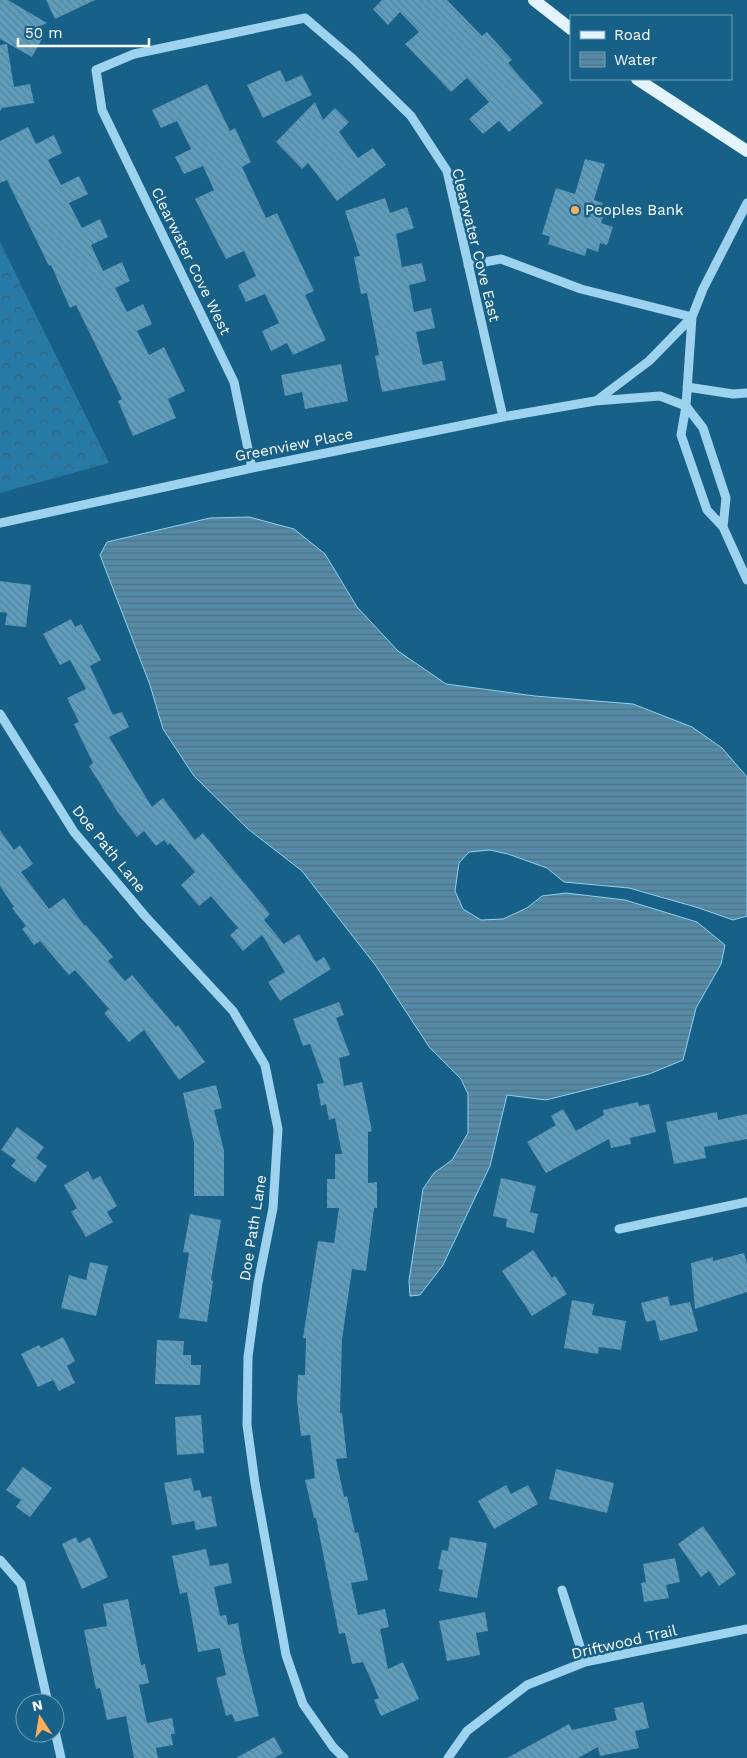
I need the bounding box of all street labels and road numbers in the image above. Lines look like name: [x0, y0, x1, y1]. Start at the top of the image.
street label: Clearwater Cove East: [448, 166, 504, 324]
street label: Clearwater Cove West: [147, 184, 235, 338]
street label: Greenview Place: [233, 425, 355, 465]
street label: Doe Path Lane: [68, 802, 150, 896]
street label: Doe Path Lane: [236, 1174, 270, 1282]
street label: Driftwood Trail: [570, 1621, 679, 1663]

